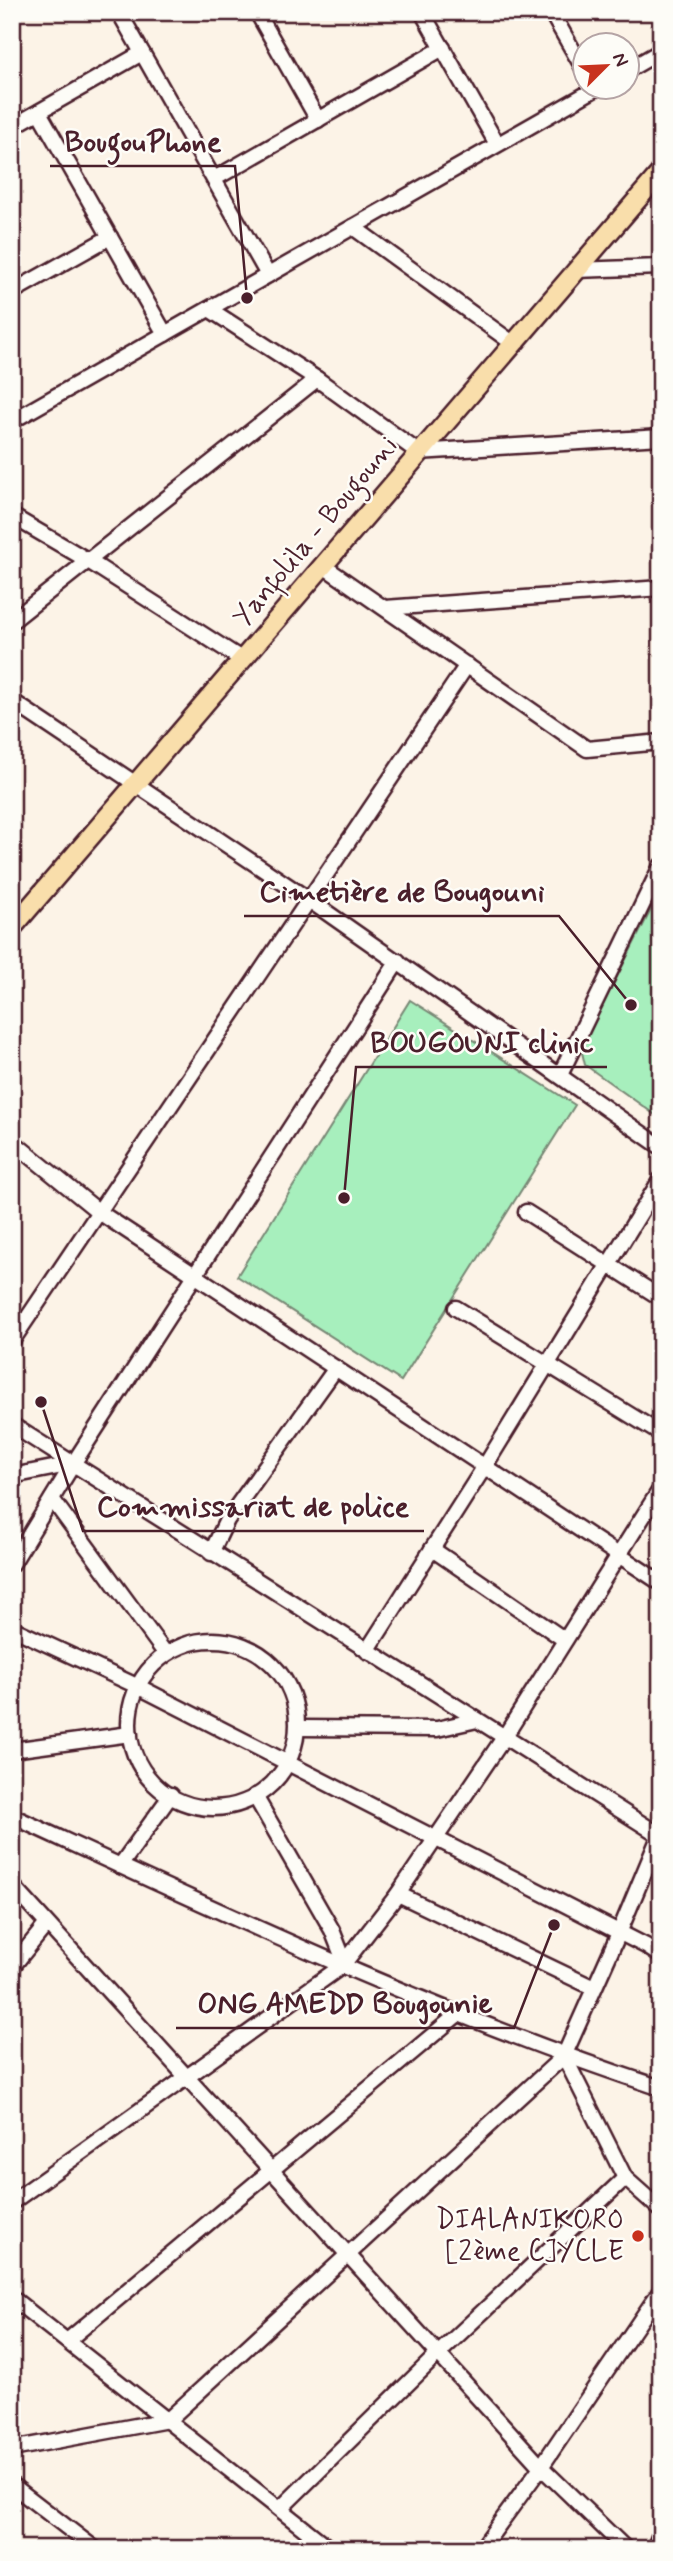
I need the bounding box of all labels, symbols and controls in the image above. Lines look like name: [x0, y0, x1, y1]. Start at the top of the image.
north arrow: [572, 32, 642, 102]
text: N: [606, 49, 634, 71]
callout: BougouPhone: [50, 115, 235, 166]
text: BougouPhone: [65, 123, 222, 166]
street label: Yanfolila - Bougouni: [225, 429, 409, 637]
callout: Cimetière de Bougouni: [244, 865, 559, 916]
text: Cimetière de Bougouni: [259, 873, 545, 913]
callout: BOUGOUNI clinic: [356, 1016, 607, 1067]
text: BOUGOUNI clinic: [370, 1024, 594, 1063]
callout: Commissariat de police: [83, 1480, 424, 1531]
text: Commissariat de police: [97, 1488, 410, 1527]
callout: ONG AMEDD Bougounie: [176, 1977, 514, 2028]
text: ONG AMEDD Bougounie: [197, 1985, 493, 2025]
place label: DIALANIKORO [2ème C]YCLE: [436, 2202, 624, 2271]
marker: DIALANIKORO [2ème C]YCLE: [630, 2228, 646, 2244]

